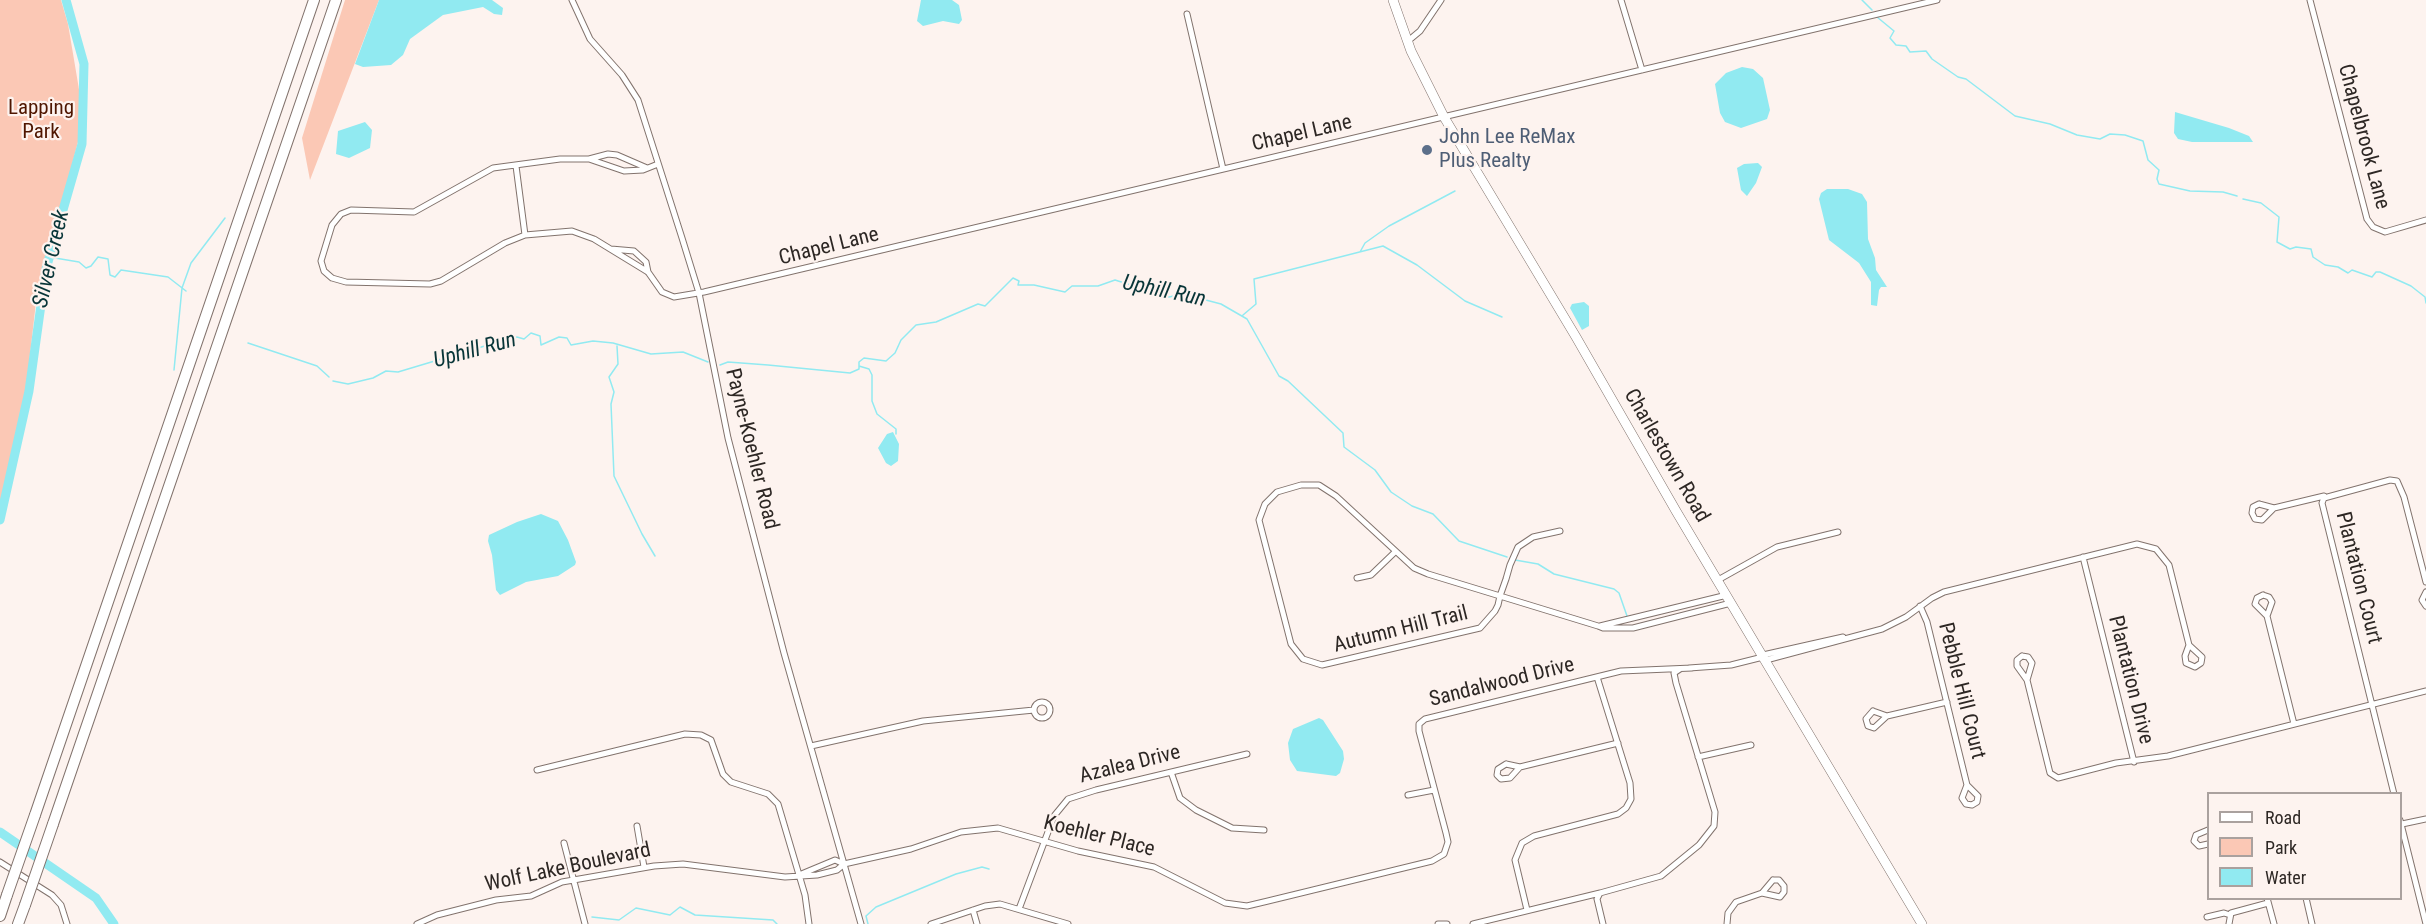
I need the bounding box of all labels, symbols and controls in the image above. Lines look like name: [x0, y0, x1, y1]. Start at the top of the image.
street label: Chapelbrook Lane: [2332, 62, 2394, 212]
park label: Lapping Park: [8, 96, 74, 146]
street label: Chapel Lane: [1249, 110, 1355, 158]
place label: John Lee ReMax Plus Realty: [1439, 125, 1575, 175]
marker: John Lee ReMax Plus Realty: [1420, 143, 1434, 157]
water label: Silver Creek: [28, 208, 76, 310]
street label: Chapel Lane: [776, 222, 882, 272]
water label: Uphill Run: [1120, 270, 1208, 314]
water label: Uphill Run: [431, 327, 519, 375]
street label: Payne-Koehler Road: [719, 366, 783, 532]
street label: Charlestown Road: [1618, 385, 1714, 527]
street label: Plantation Court: [2329, 509, 2387, 647]
street label: Autumn Hill Trail: [1331, 601, 1471, 659]
street label: Plantation Drive: [2102, 613, 2158, 747]
street label: Pebble Hill Court: [1932, 620, 1990, 762]
street label: Sandalwood Drive: [1427, 653, 1577, 713]
street label: Azalea Drive: [1077, 740, 1183, 790]
legend: [2207, 792, 2402, 900]
text: Road: [2265, 807, 2301, 828]
street label: Koehler Place: [1041, 811, 1157, 863]
text: Park: [2265, 837, 2297, 858]
street label: Wolf Lake Boulevard: [483, 838, 653, 898]
text: Water: [2265, 867, 2306, 888]

